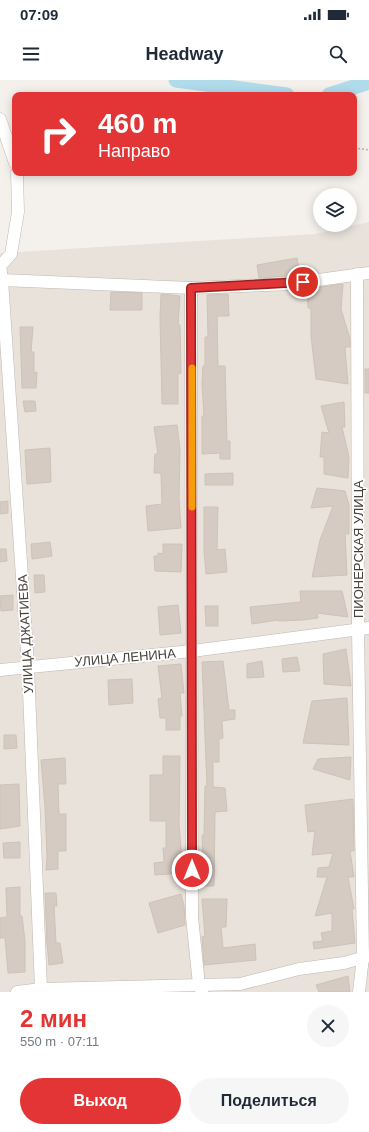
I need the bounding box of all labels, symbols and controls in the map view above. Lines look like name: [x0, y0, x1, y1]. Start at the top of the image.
text: 07:09: [20, 6, 58, 23]
icon: menu: [20, 43, 42, 65]
icon: search: [327, 43, 349, 65]
text: Headway: [145, 44, 224, 64]
icon: right: [32, 108, 84, 160]
text: 460 m: [98, 108, 177, 139]
text: Направо: [98, 141, 170, 161]
map controls: [313, 188, 357, 232]
button: layers: [313, 188, 357, 232]
pin: [286, 265, 320, 299]
icon: arrive: [292, 271, 314, 293]
street label: ПИОНЕРСКАЯ УЛИЦА: [351, 480, 366, 618]
street label: УЛИЦА ДЖАТИЕВА: [15, 574, 36, 694]
street label: УЛИЦА ЛЕНИНА: [74, 646, 177, 669]
position arrow: [171, 849, 213, 891]
text: 2 мин: [20, 1005, 87, 1032]
button: close: [307, 1005, 349, 1047]
text: 550 m · 07:11: [20, 1034, 99, 1049]
button: Выход: [20, 1078, 181, 1124]
button: Поделиться: [189, 1078, 349, 1124]

